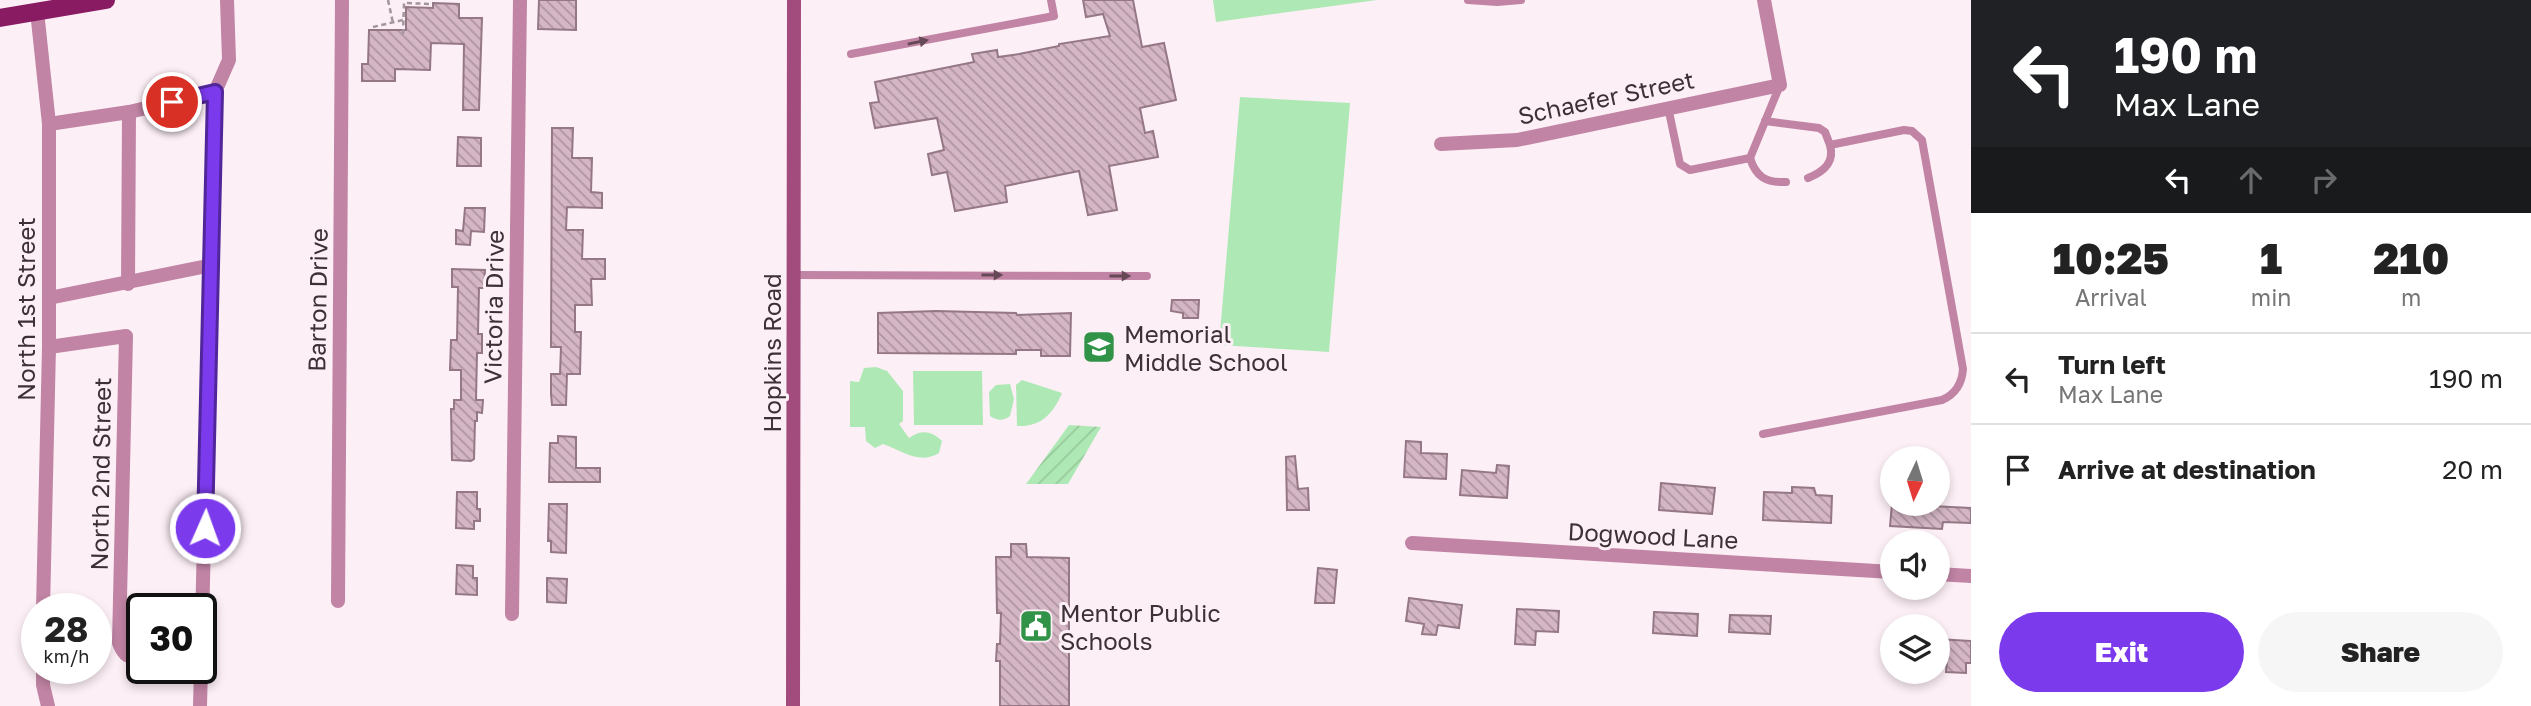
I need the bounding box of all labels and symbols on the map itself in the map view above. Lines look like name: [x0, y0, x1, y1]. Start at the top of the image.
one-way arrow: [907, 36, 929, 47]
street label: Schaefer Street: [1515, 64, 1697, 130]
pin: [142, 72, 202, 132]
street label: North 1st Street: [11, 217, 40, 401]
street label: Barton Drive: [301, 228, 333, 372]
street label: Victoria Drive: [477, 230, 509, 384]
one-way arrow: [981, 269, 1003, 281]
one-way arrow: [1109, 270, 1131, 282]
street label: Hopkins Road: [757, 273, 786, 433]
place label: Memorial Middle School: [1124, 319, 1288, 376]
school or university icon: Memorial Middle School: [1080, 328, 1118, 366]
street label: North 2nd Street: [84, 377, 116, 571]
north arrow: [1880, 446, 1950, 516]
position arrow: [168, 491, 242, 565]
street label: Dogwood Lane: [1567, 516, 1739, 554]
speed limit sign: 30: [126, 593, 217, 684]
place label: Mentor Public Schools: [1060, 598, 1221, 655]
public building icon: Mentor Public Schools: [1017, 607, 1055, 645]

